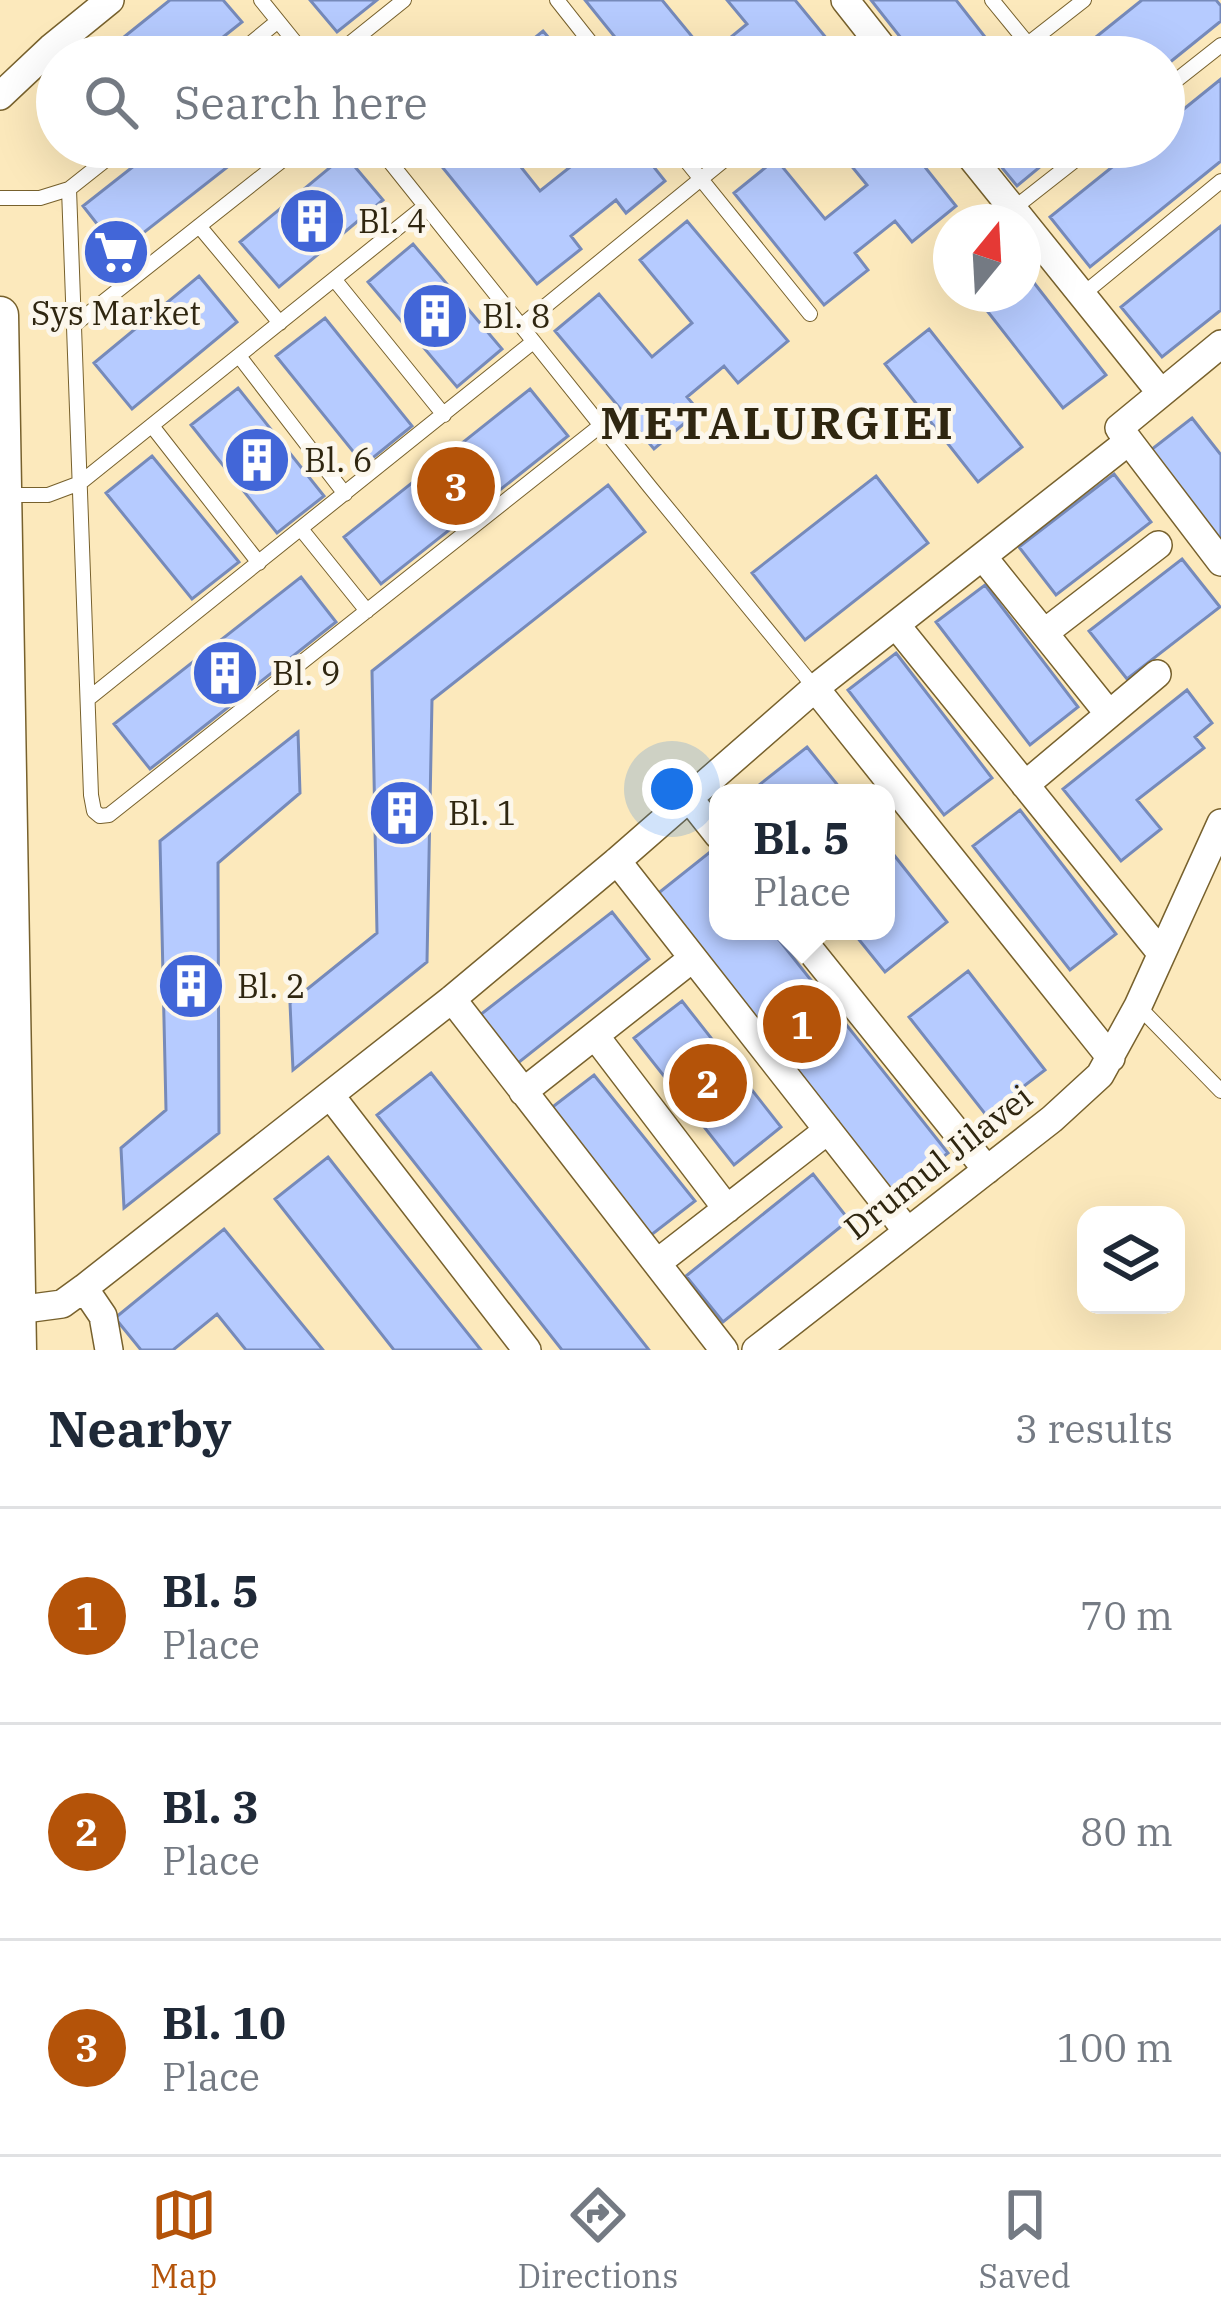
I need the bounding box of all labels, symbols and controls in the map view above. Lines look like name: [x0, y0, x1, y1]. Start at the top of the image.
search box: [36, 36, 1185, 168]
icon: search: [78, 69, 144, 135]
text: Search here: [174, 73, 428, 131]
building icon: Bl. 4: [277, 186, 347, 256]
place label: Bl. 4: [358, 199, 427, 242]
north arrow: [933, 204, 1041, 312]
supermarket icon: Sys Market: [81, 217, 151, 287]
building icon: Bl. 8: [400, 281, 470, 351]
place label: Sys Market: [31, 291, 201, 334]
place label: Bl. 8: [482, 294, 551, 337]
district label: METALURGIEI: [600, 393, 956, 451]
building icon: Bl. 6: [222, 425, 292, 495]
place label: Bl. 6: [304, 438, 373, 481]
pin: 3: [417, 441, 495, 531]
building icon: Bl. 9: [190, 638, 260, 708]
place label: Bl. 9: [272, 651, 341, 694]
your location: [642, 759, 702, 819]
building icon: Bl. 1: [367, 778, 437, 848]
popup: [709, 784, 895, 940]
place label: Bl. 1: [448, 791, 517, 834]
text: Bl. 5: [753, 808, 850, 866]
text: Place: [753, 866, 851, 917]
building icon: Bl. 2: [156, 951, 226, 1021]
place label: Bl. 2: [237, 964, 306, 1007]
pin: 1: [763, 979, 841, 1069]
pin: 2: [669, 1038, 747, 1128]
street label: Drumul Jilavei: [835, 1075, 1040, 1248]
map controls: [1077, 1206, 1185, 1314]
button: layers: [1077, 1206, 1185, 1314]
text: Nearby: [48, 1395, 232, 1461]
text: 3 results: [1015, 1403, 1173, 1454]
text: Bl. 5: [162, 1561, 259, 1619]
text: 1: [75, 1590, 99, 1641]
text: 70 m: [1080, 1590, 1173, 1641]
text: Place: [162, 1619, 260, 1670]
text: Bl. 3: [162, 1777, 259, 1835]
text: 2: [75, 1806, 99, 1857]
text: 80 m: [1080, 1806, 1173, 1857]
text: Place: [162, 1835, 260, 1886]
text: Bl. 10: [162, 1993, 286, 2051]
text: 3: [75, 2022, 99, 2073]
text: 100 m: [1057, 2022, 1173, 2073]
text: Place: [162, 2051, 260, 2102]
tab: Map: [150, 2182, 217, 2297]
tab: Directions: [517, 2182, 678, 2297]
tab: Saved: [978, 2182, 1071, 2297]

